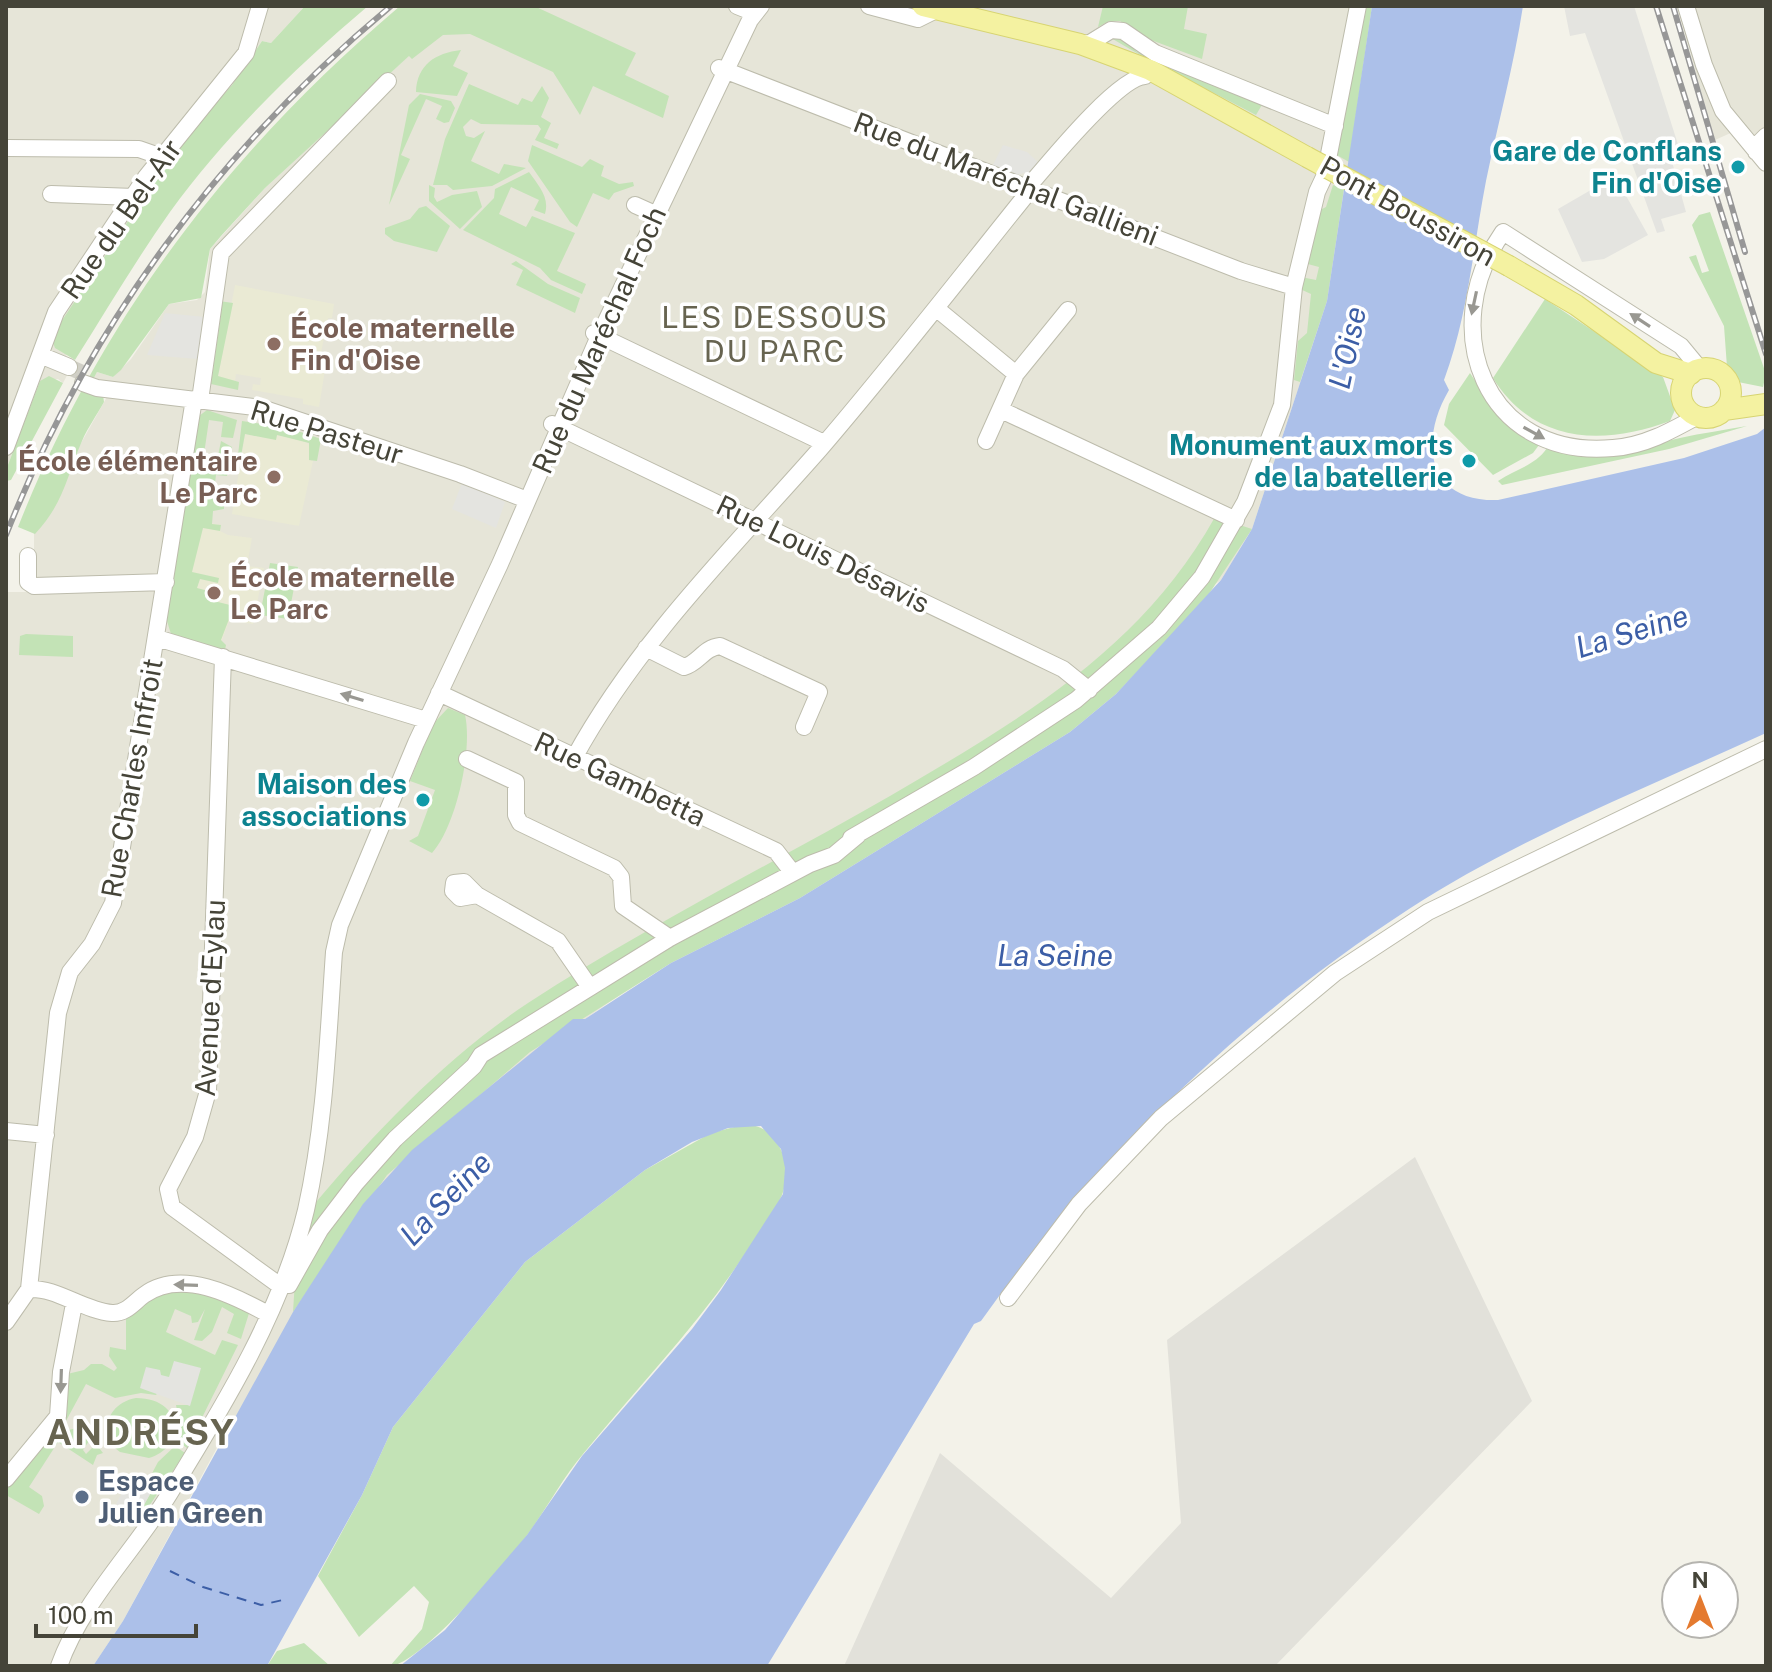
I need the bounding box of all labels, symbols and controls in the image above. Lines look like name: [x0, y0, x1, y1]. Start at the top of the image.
street label: Rue du Maréchal Gallieni: [849, 105, 1163, 252]
street label: Rue du Bel-Air: [53, 133, 188, 305]
place label: Gare de Conflans Fin d'Oise: [1492, 134, 1722, 199]
street label: Pont Boussiron: [1315, 149, 1502, 272]
marker: Gare de Conflans Fin d'Oise: [1729, 158, 1747, 176]
street label: Rue du Maréchal Foch: [525, 201, 672, 478]
one-way arrow: [1467, 291, 1480, 316]
district label: LES DESSOUS DU PARC: [661, 299, 889, 369]
water label: L'Oise: [1321, 303, 1373, 392]
place label: École maternelle Fin d'Oise: [290, 311, 515, 376]
one-way arrow: [1630, 313, 1651, 328]
marker: École maternelle Fin d'Oise: [265, 335, 283, 353]
street label: Rue Pasteur: [247, 393, 407, 470]
one-way arrow: [1523, 426, 1545, 440]
place label: Monument aux morts de la batellerie: [1169, 428, 1453, 493]
place label: École élémentaire Le Parc: [18, 444, 258, 509]
marker: Monument aux morts de la batellerie: [1460, 452, 1478, 470]
marker: École élémentaire Le Parc: [265, 468, 283, 486]
street label: Rue Louis Désavis: [711, 488, 935, 619]
place label: École maternelle Le Parc: [230, 560, 455, 625]
marker: École maternelle Le Parc: [205, 584, 223, 602]
water label: La Seine: [1571, 597, 1692, 665]
street label: Rue Charles Infroit: [94, 656, 169, 900]
one-way arrow: [339, 690, 363, 703]
street label: Rue Gambetta: [529, 724, 711, 833]
place label: Maison des associations: [241, 767, 407, 832]
marker: Maison des associations: [414, 791, 432, 809]
street label: Avenue d'Eylau: [188, 898, 231, 1098]
water label: La Seine: [997, 937, 1113, 973]
water label: La Seine: [392, 1144, 499, 1253]
one-way arrow: [173, 1278, 198, 1291]
one-way arrow: [55, 1369, 68, 1394]
district label: ANDRÉSY: [46, 1411, 236, 1453]
place label: Espace Julien Green: [98, 1464, 263, 1529]
marker: Espace Julien Green: [73, 1488, 91, 1506]
north arrow: [1660, 1560, 1740, 1640]
text: N: [1691, 1567, 1709, 1593]
scale bar: [36, 1588, 196, 1638]
text: 100 m: [48, 1601, 114, 1629]

